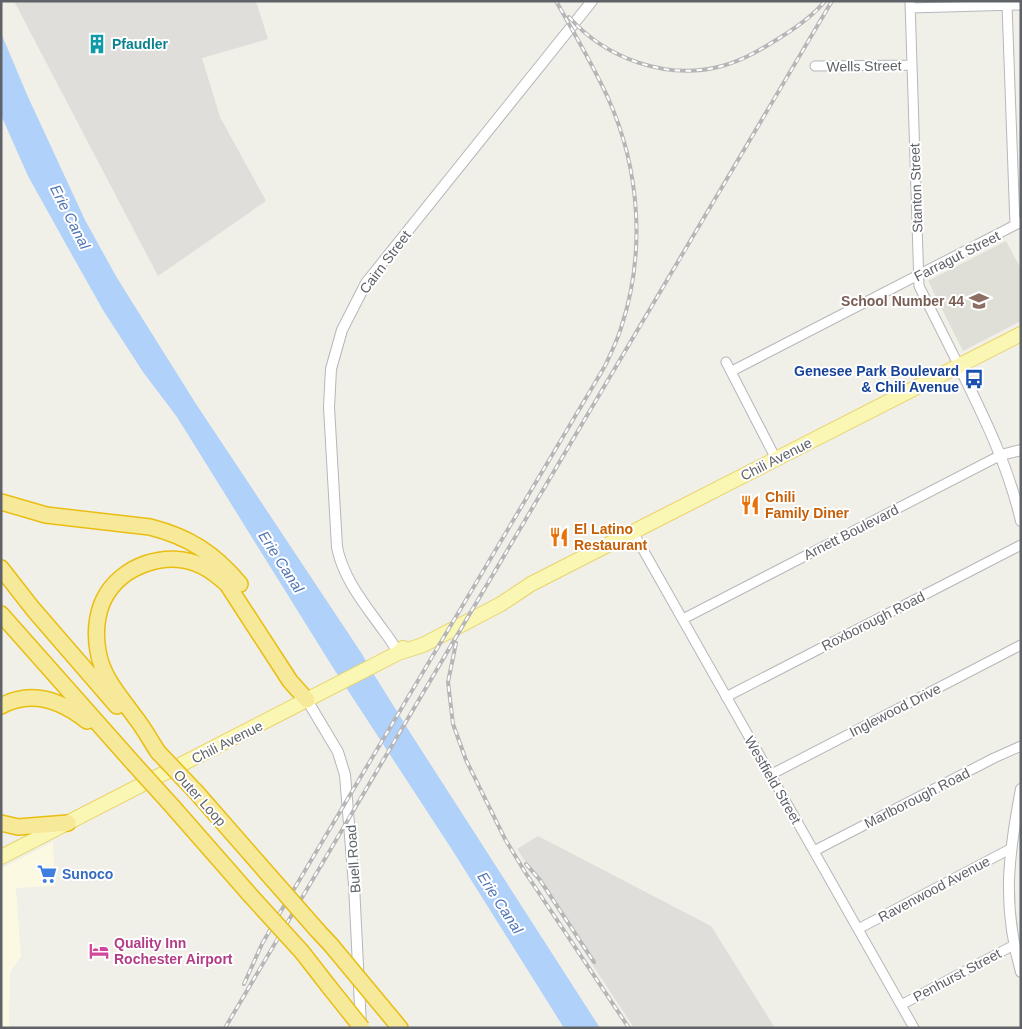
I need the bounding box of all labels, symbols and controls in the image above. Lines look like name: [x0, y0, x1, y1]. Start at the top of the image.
building icon: Pfaudler: [86, 33, 108, 55]
place label: Pfaudler: [112, 36, 169, 52]
street label: Wells Street: [826, 57, 902, 75]
street label: Stanton Street: [906, 143, 926, 233]
water label: Erie Canal: [47, 182, 94, 252]
street label: Cairn Street: [356, 227, 414, 297]
street label: Farragut Street: [911, 227, 1003, 285]
school or university icon: School Number 44: [968, 290, 990, 312]
place label: School Number 44: [841, 293, 964, 309]
place label: Genesee Park Boulevard & Chili Avenue: [794, 363, 959, 395]
bus stop icon: Genesee Park Boulevard & Chili Avenue: [963, 368, 985, 390]
street label: Chili Avenue: [738, 434, 814, 484]
place label: Chili Family Diner: [765, 489, 850, 521]
restaurant icon: Chili Family Diner: [739, 494, 761, 516]
street label: Arnett Boulevard: [801, 501, 901, 563]
place label: El Latino Restaurant: [574, 521, 647, 553]
restaurant icon: El Latino Restaurant: [548, 526, 570, 548]
water label: Erie Canal: [255, 528, 308, 596]
street label: Roxborough Road: [819, 588, 927, 654]
street label: Inglewood Drive: [847, 680, 944, 740]
street label: Chili Avenue: [189, 717, 265, 767]
street label: Westfield Street: [741, 733, 805, 827]
street label: Marlborough Road: [862, 765, 972, 831]
street label: Outer Loop: [171, 767, 230, 830]
street label: Buell Road: [343, 824, 363, 894]
street label: Ravenwood Avenue: [875, 853, 993, 925]
supermarket icon: Sunoco: [36, 863, 58, 885]
place label: Sunoco: [62, 866, 113, 882]
water label: Erie Canal: [474, 869, 527, 937]
place label: Quality Inn Rochester Airport: [114, 935, 233, 967]
hotel icon: Quality Inn Rochester Airport: [88, 940, 110, 962]
street label: Penhurst Street: [910, 945, 1004, 1005]

